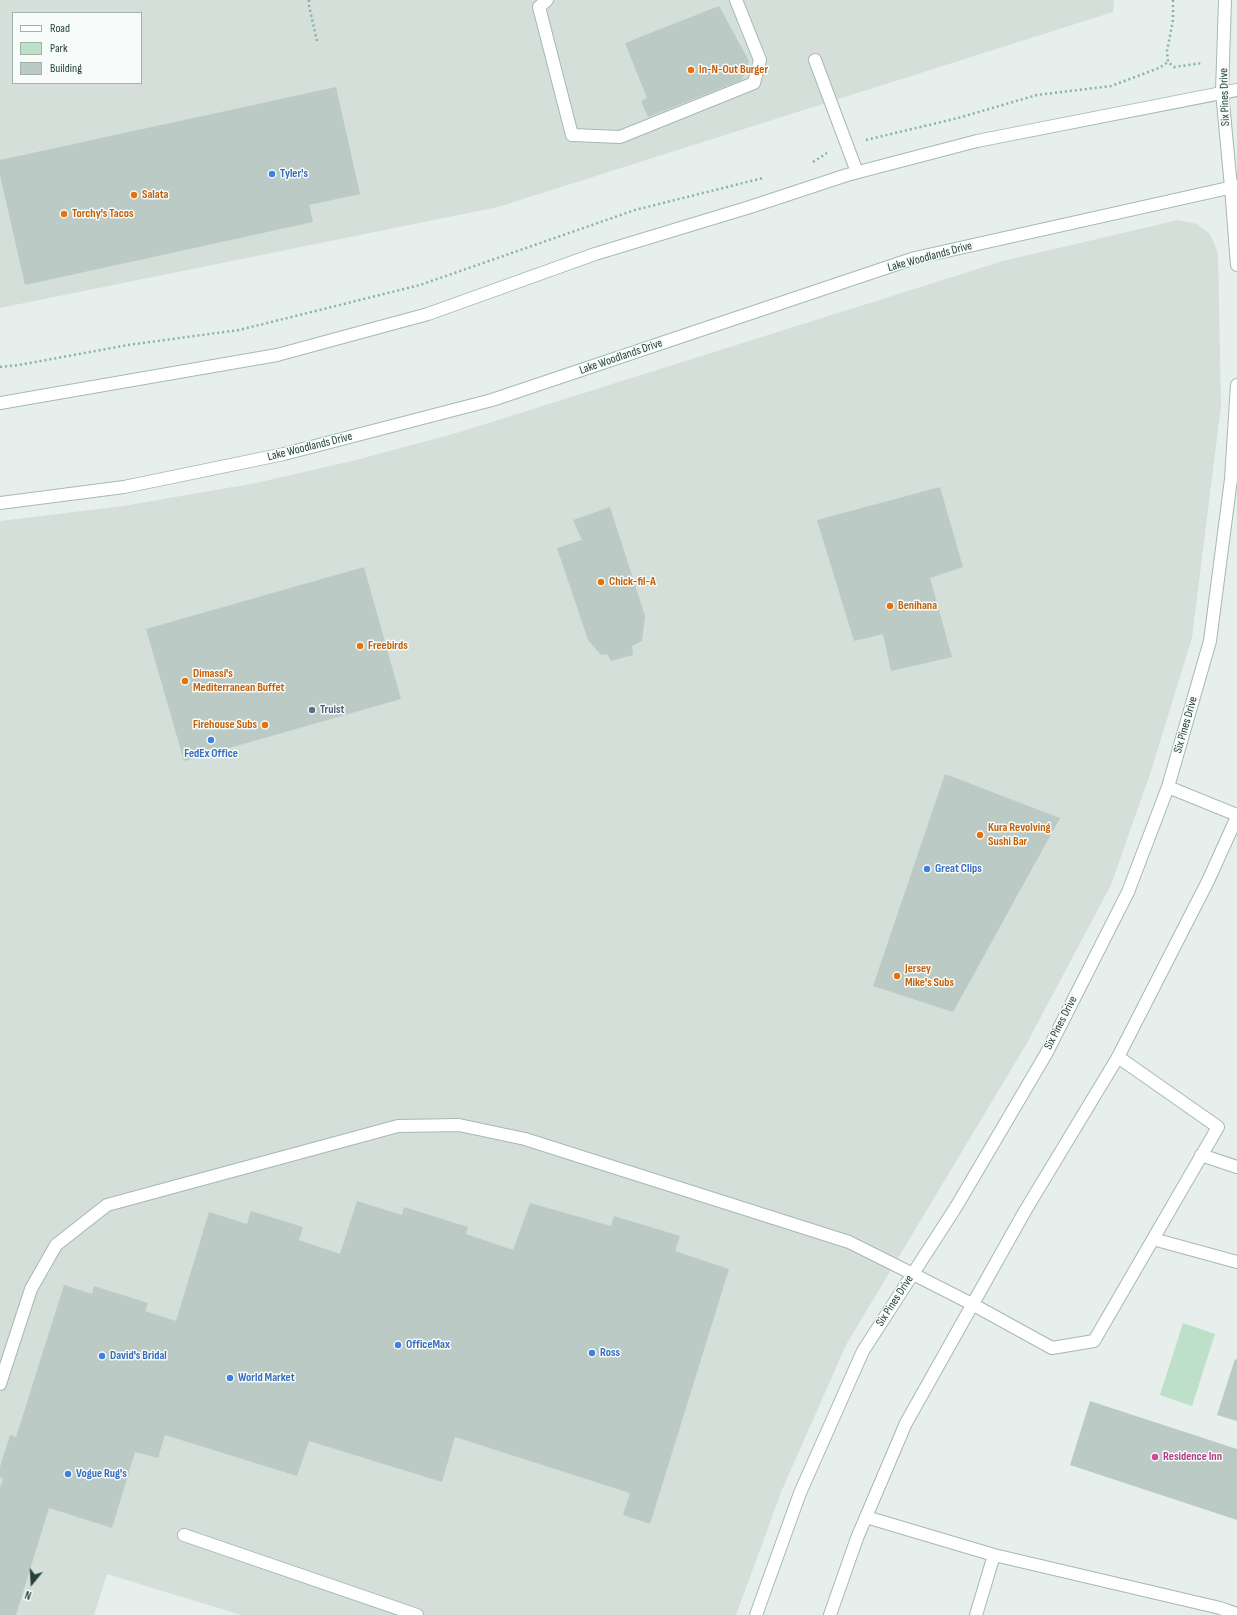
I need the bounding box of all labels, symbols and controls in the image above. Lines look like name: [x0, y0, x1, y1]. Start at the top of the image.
legend: [12, 12, 142, 84]
text: Road: [50, 21, 70, 36]
text: Park: [50, 41, 68, 56]
text: Building: [50, 61, 82, 76]
place label: In-N-Out Burger: [699, 63, 768, 77]
marker: In-N-Out Burger: [686, 65, 696, 75]
street label: Six Pines Drive: [1217, 68, 1233, 126]
place label: Tyler's: [280, 167, 308, 181]
marker: Tyler's: [267, 169, 277, 179]
place label: Salata: [142, 188, 169, 202]
marker: Salata: [129, 190, 139, 200]
place label: Torchy's Tacos: [72, 207, 134, 221]
marker: Torchy's Tacos: [59, 209, 69, 219]
street label: Lake Woodlands Drive: [886, 239, 974, 275]
street label: Lake Woodlands Drive: [578, 336, 664, 378]
street label: Lake Woodlands Drive: [266, 430, 354, 464]
place label: Chick-fil-A: [609, 575, 656, 589]
marker: Chick-fil-A: [596, 577, 606, 587]
place label: Benihana: [898, 599, 937, 613]
marker: Benihana: [885, 601, 895, 611]
place label: Freebirds: [368, 639, 408, 653]
marker: Freebirds: [355, 641, 365, 651]
place label: Dimassi's Mediterranean Buffet: [193, 667, 285, 695]
marker: Dimassi's Mediterranean Buffet: [180, 676, 190, 686]
street label: Six Pines Drive: [1171, 695, 1201, 755]
place label: Truist: [320, 703, 344, 717]
marker: Truist: [307, 705, 317, 715]
place label: Firehouse Subs: [193, 718, 257, 732]
marker: Firehouse Subs: [260, 720, 270, 730]
marker: FedEx Office: [206, 735, 216, 745]
place label: FedEx Office: [184, 747, 238, 761]
place label: Kura Revolving Sushi Bar: [988, 821, 1051, 849]
marker: Kura Revolving Sushi Bar: [975, 830, 985, 840]
place label: Great Clips: [935, 862, 982, 876]
marker: Great Clips: [922, 864, 932, 874]
place label: Jersey Mike's Subs: [905, 962, 954, 990]
marker: Jersey Mike's Subs: [892, 971, 902, 981]
street label: Six Pines Drive: [1041, 994, 1081, 1052]
street label: Six Pines Drive: [873, 1273, 917, 1329]
place label: OfficeMax: [406, 1338, 450, 1352]
marker: OfficeMax: [393, 1340, 403, 1350]
place label: Ross: [600, 1346, 620, 1360]
marker: Ross: [587, 1348, 597, 1358]
place label: David's Bridal: [110, 1349, 167, 1363]
marker: David's Bridal: [97, 1351, 107, 1361]
place label: World Market: [238, 1371, 295, 1385]
marker: World Market: [225, 1373, 235, 1383]
place label: Residence Inn: [1163, 1450, 1222, 1464]
marker: Residence Inn: [1150, 1452, 1160, 1462]
place label: Vogue Rug's: [76, 1467, 127, 1481]
marker: Vogue Rug's: [63, 1469, 73, 1479]
north arrow: [12, 1563, 52, 1603]
text: N: [23, 1588, 33, 1602]

